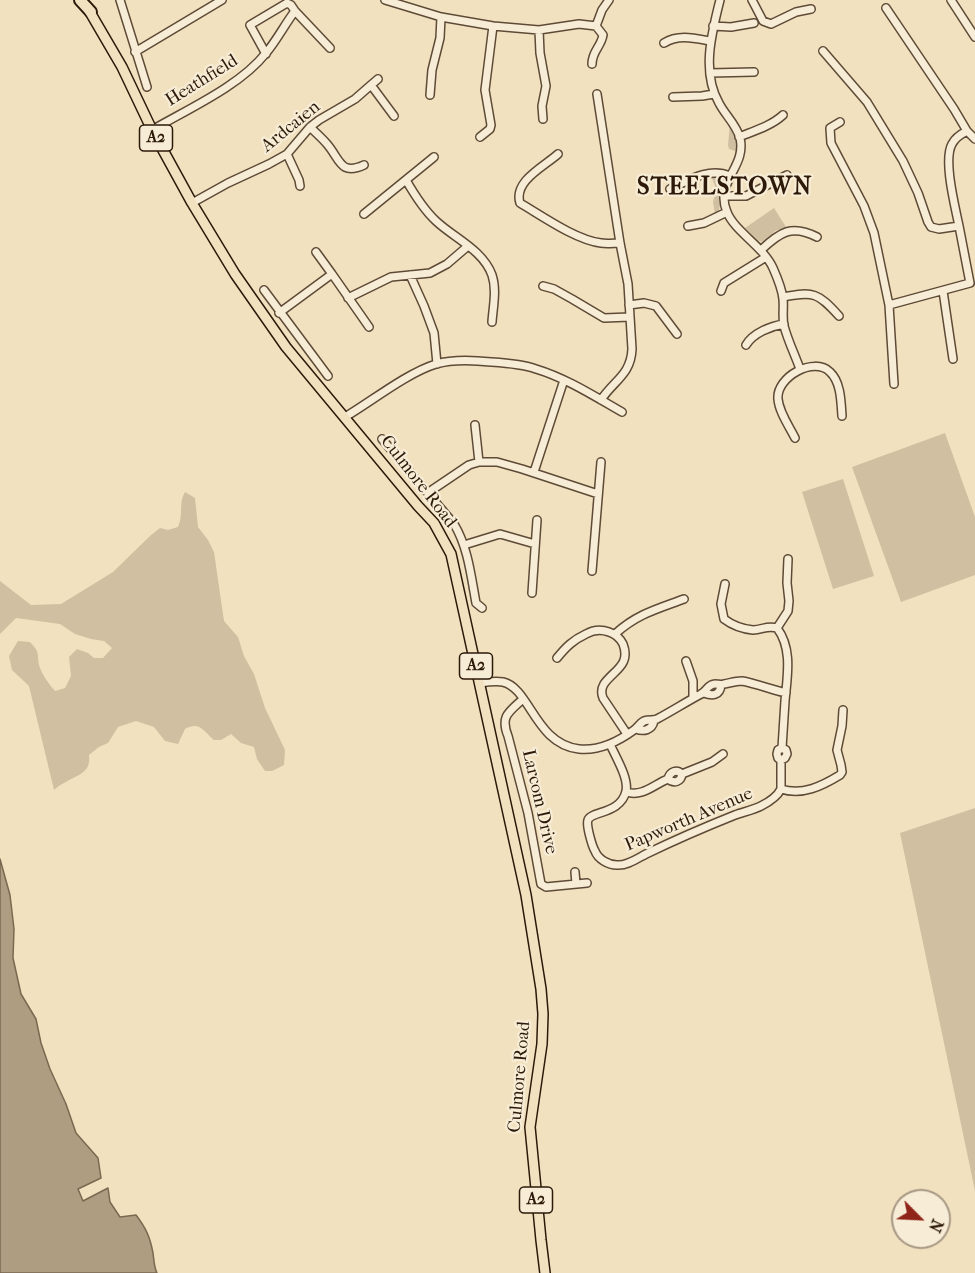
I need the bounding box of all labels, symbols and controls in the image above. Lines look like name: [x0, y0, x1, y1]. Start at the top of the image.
street label: Heathfield: [162, 50, 242, 112]
street label: Ardcaien: [257, 97, 325, 157]
road number: A2: [140, 125, 172, 151]
district label: STEELSTOWN: [637, 174, 813, 202]
street label: Culmore Road: [375, 431, 461, 533]
road number: A2: [460, 653, 492, 679]
street label: Larcom Drive: [516, 748, 562, 856]
street label: Papworth Avenue: [622, 783, 756, 857]
street label: Culmore Road: [504, 1020, 536, 1134]
road number: A2: [520, 1187, 552, 1213]
north arrow: [891, 1189, 951, 1249]
text: N: [925, 1216, 947, 1235]

